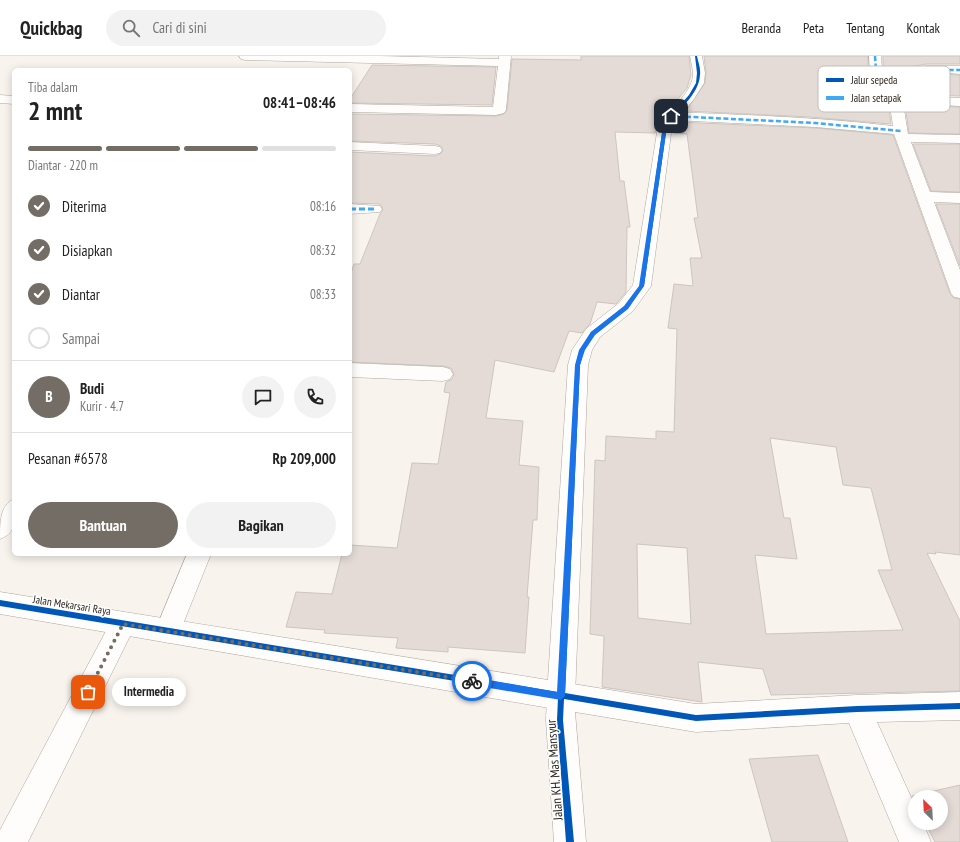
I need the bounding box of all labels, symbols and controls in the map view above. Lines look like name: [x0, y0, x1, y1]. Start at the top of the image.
search box: [106, 10, 386, 46]
text: Quickbag: [20, 16, 82, 40]
icon: search: [120, 17, 142, 39]
text: Cari di sini: [152, 18, 207, 37]
text: Beranda: [741, 19, 781, 37]
text: Peta: [803, 19, 824, 37]
text: Tentang: [846, 19, 885, 37]
text: Kontak: [907, 19, 940, 37]
legend: [818, 66, 950, 112]
text: Jalur sepeda: [850, 73, 898, 87]
text: Tiba dalam: [28, 79, 78, 96]
text: Jalan setapak: [850, 91, 902, 105]
text: 08:41–08:46: [263, 93, 336, 112]
text: 2 mnt: [28, 94, 82, 127]
pin: [654, 99, 688, 133]
icon: home: [660, 105, 682, 127]
text: Diantar · 220 m: [28, 157, 98, 174]
icon: check: [28, 195, 50, 217]
text: Diterima: [62, 197, 106, 216]
text: 08:16: [310, 198, 336, 215]
icon: check: [28, 239, 50, 261]
text: Disiapkan: [62, 241, 112, 260]
text: 08:32: [310, 242, 336, 259]
icon: check: [28, 283, 50, 305]
text: Diantar: [62, 285, 100, 304]
text: 08:33: [310, 286, 336, 303]
text: Sampai: [62, 329, 100, 348]
button: chat: [242, 376, 284, 418]
button: phone: [294, 376, 336, 418]
text: Budi: [80, 379, 104, 398]
text: B: [45, 387, 53, 406]
text: Kurir · 4.7: [80, 398, 124, 415]
text: Pesanan #6578: [28, 449, 108, 468]
text: Rp 209,000: [272, 449, 336, 468]
button: Bantuan: [28, 502, 178, 548]
button: Bagikan: [186, 502, 336, 548]
street label: Jalan Mekarsari Raya: [31, 592, 112, 618]
courier: [452, 661, 492, 701]
icon: bike: [461, 670, 483, 692]
pin: [71, 675, 105, 709]
callout: Intermedia: [112, 678, 186, 706]
icon: bag: [77, 681, 99, 703]
text: Intermedia: [124, 683, 174, 700]
street label: Jalan KH. Mas Mansyur: [542, 719, 567, 822]
north arrow: [908, 790, 948, 830]
map controls: [908, 790, 948, 830]

